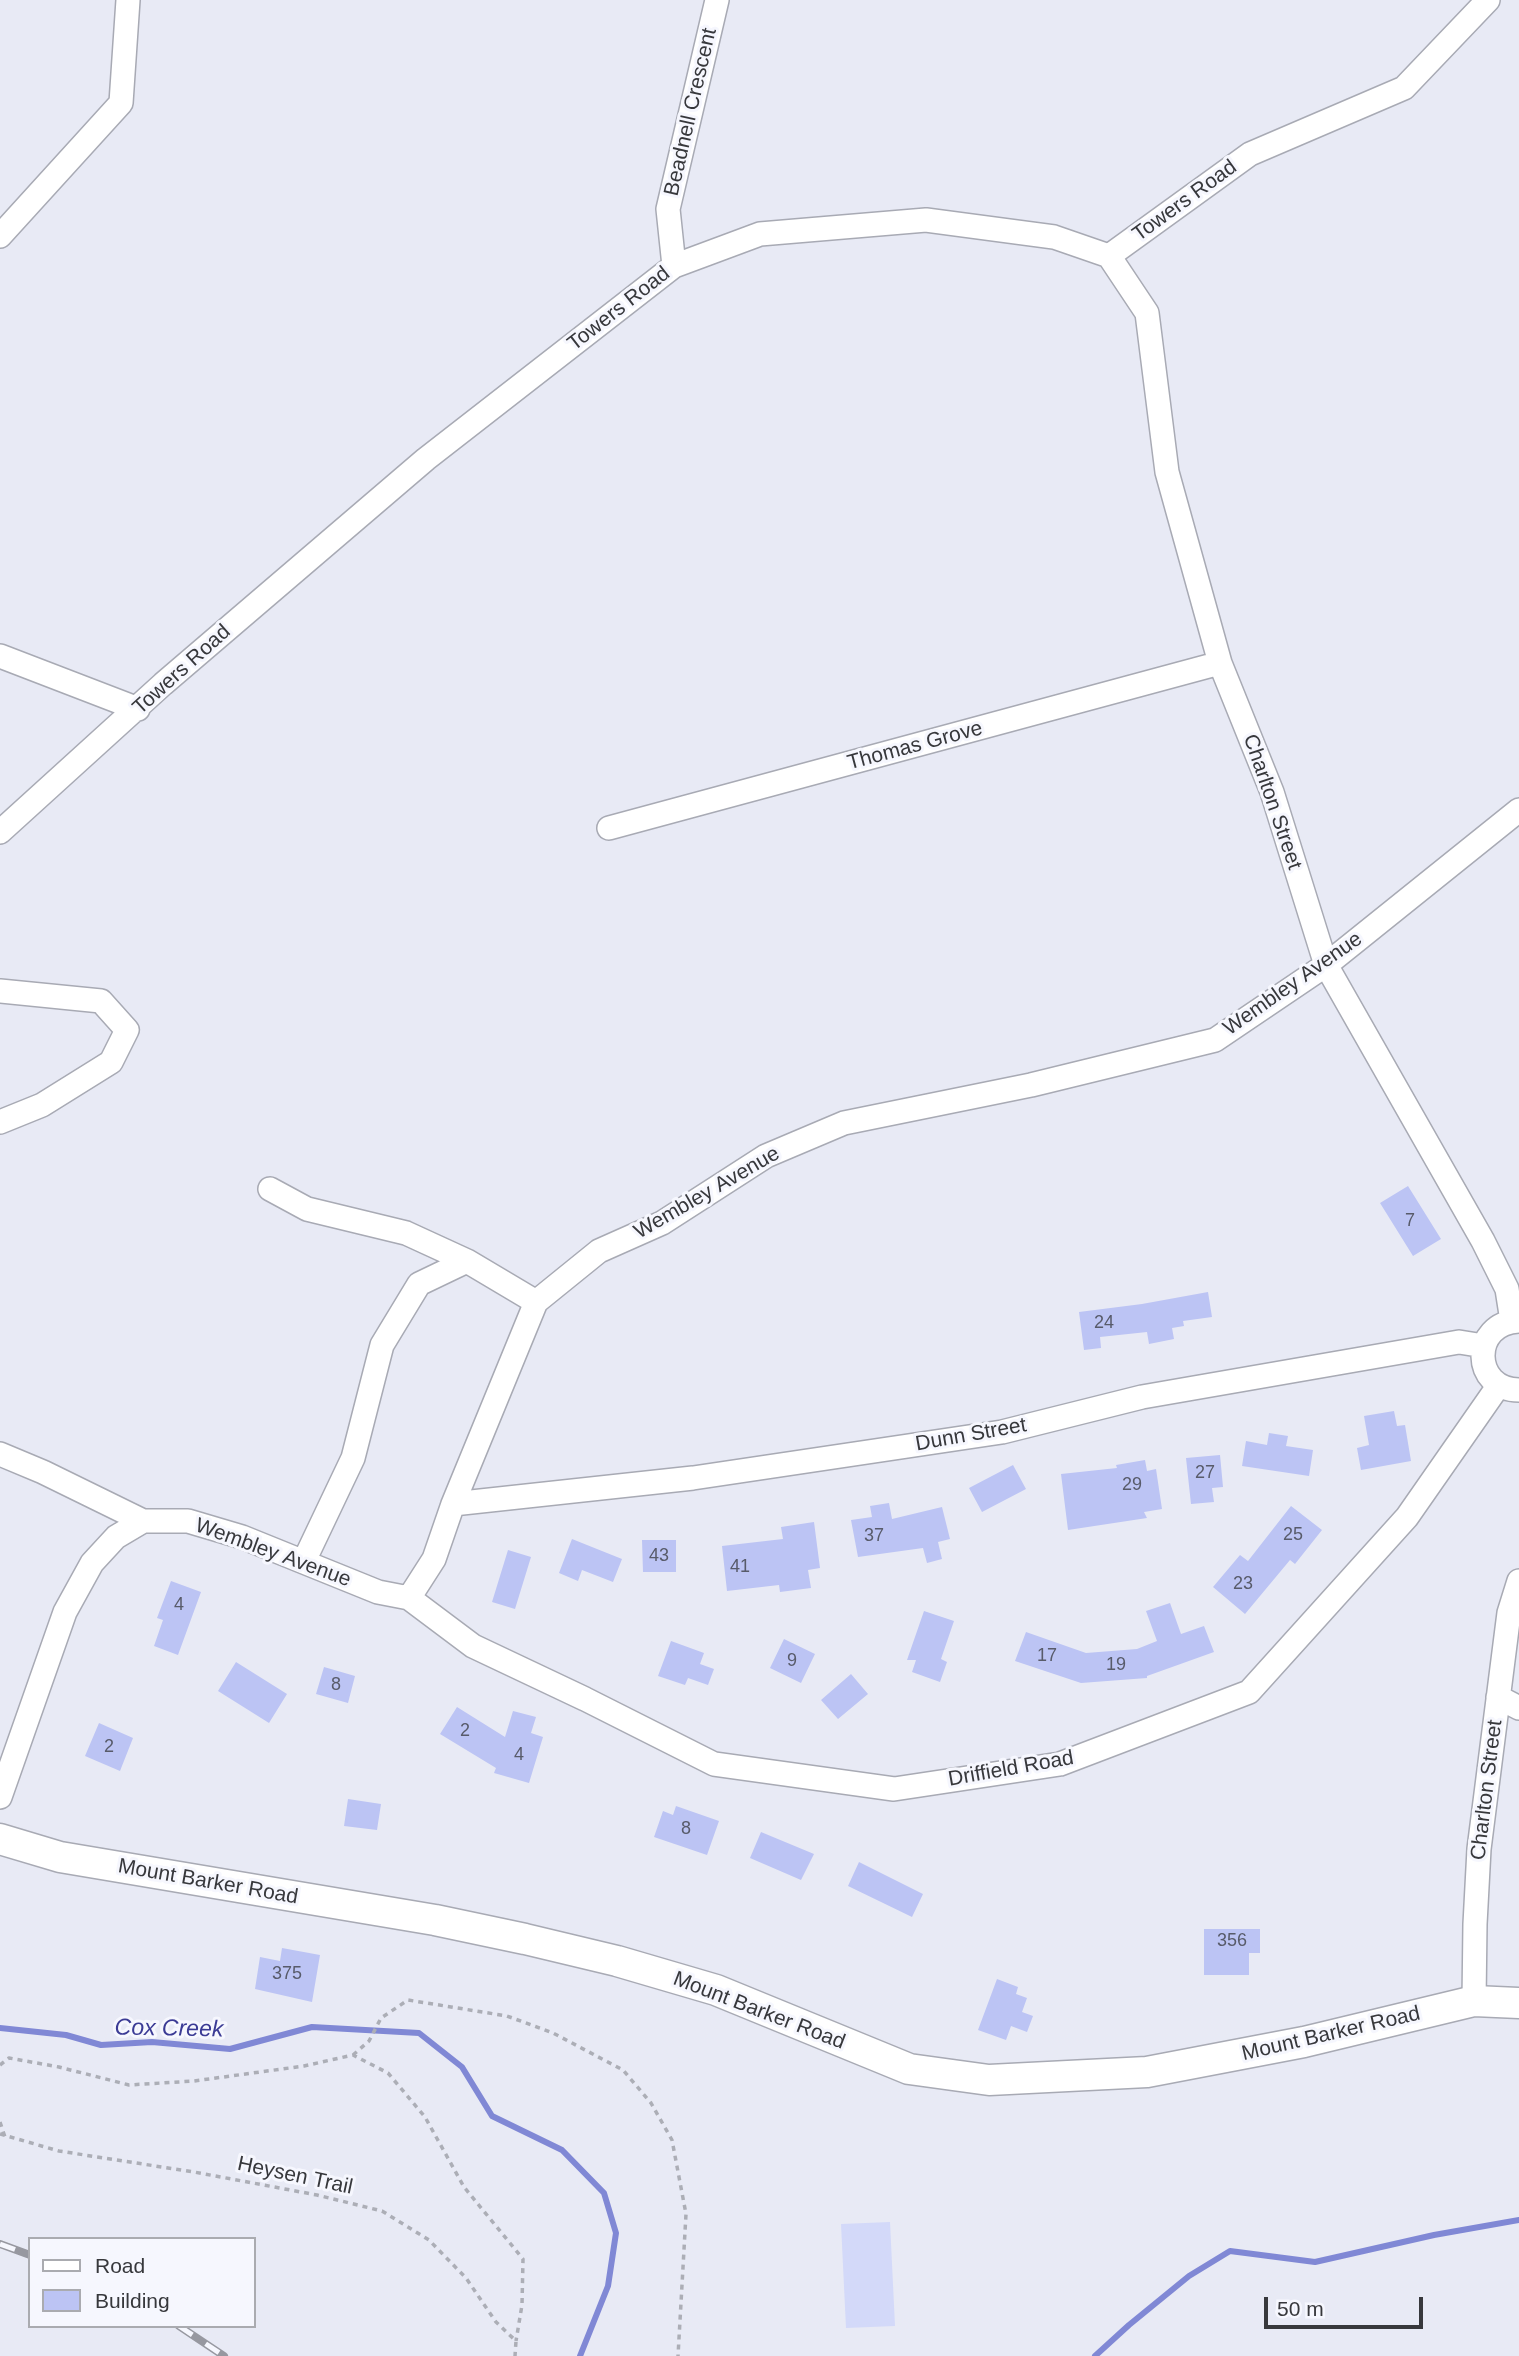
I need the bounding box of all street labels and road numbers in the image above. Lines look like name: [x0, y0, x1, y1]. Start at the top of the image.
street label: Beadnell Crescent: [659, 26, 723, 198]
street label: Towers Road: [1128, 155, 1242, 247]
street label: Towers Road: [563, 261, 675, 357]
street label: Towers Road: [128, 620, 236, 720]
street label: Thomas Grove: [845, 716, 985, 776]
street label: Charlton Street: [1237, 731, 1307, 873]
street label: Wembley Avenue: [1219, 927, 1367, 1041]
street label: Wembley Avenue: [630, 1141, 784, 1245]
street label: Dunn Street: [914, 1413, 1028, 1457]
street label: Wembley Avenue: [192, 1513, 354, 1593]
street label: Charlton Street: [1466, 1718, 1508, 1862]
street label: Driffield Road: [946, 1746, 1076, 1792]
street label: Mount Barker Road: [116, 1854, 300, 1910]
street label: Mount Barker Road: [669, 1967, 849, 2055]
street label: Mount Barker Road: [1239, 2001, 1423, 2067]
street label: Heysen Trail: [235, 2152, 355, 2200]

